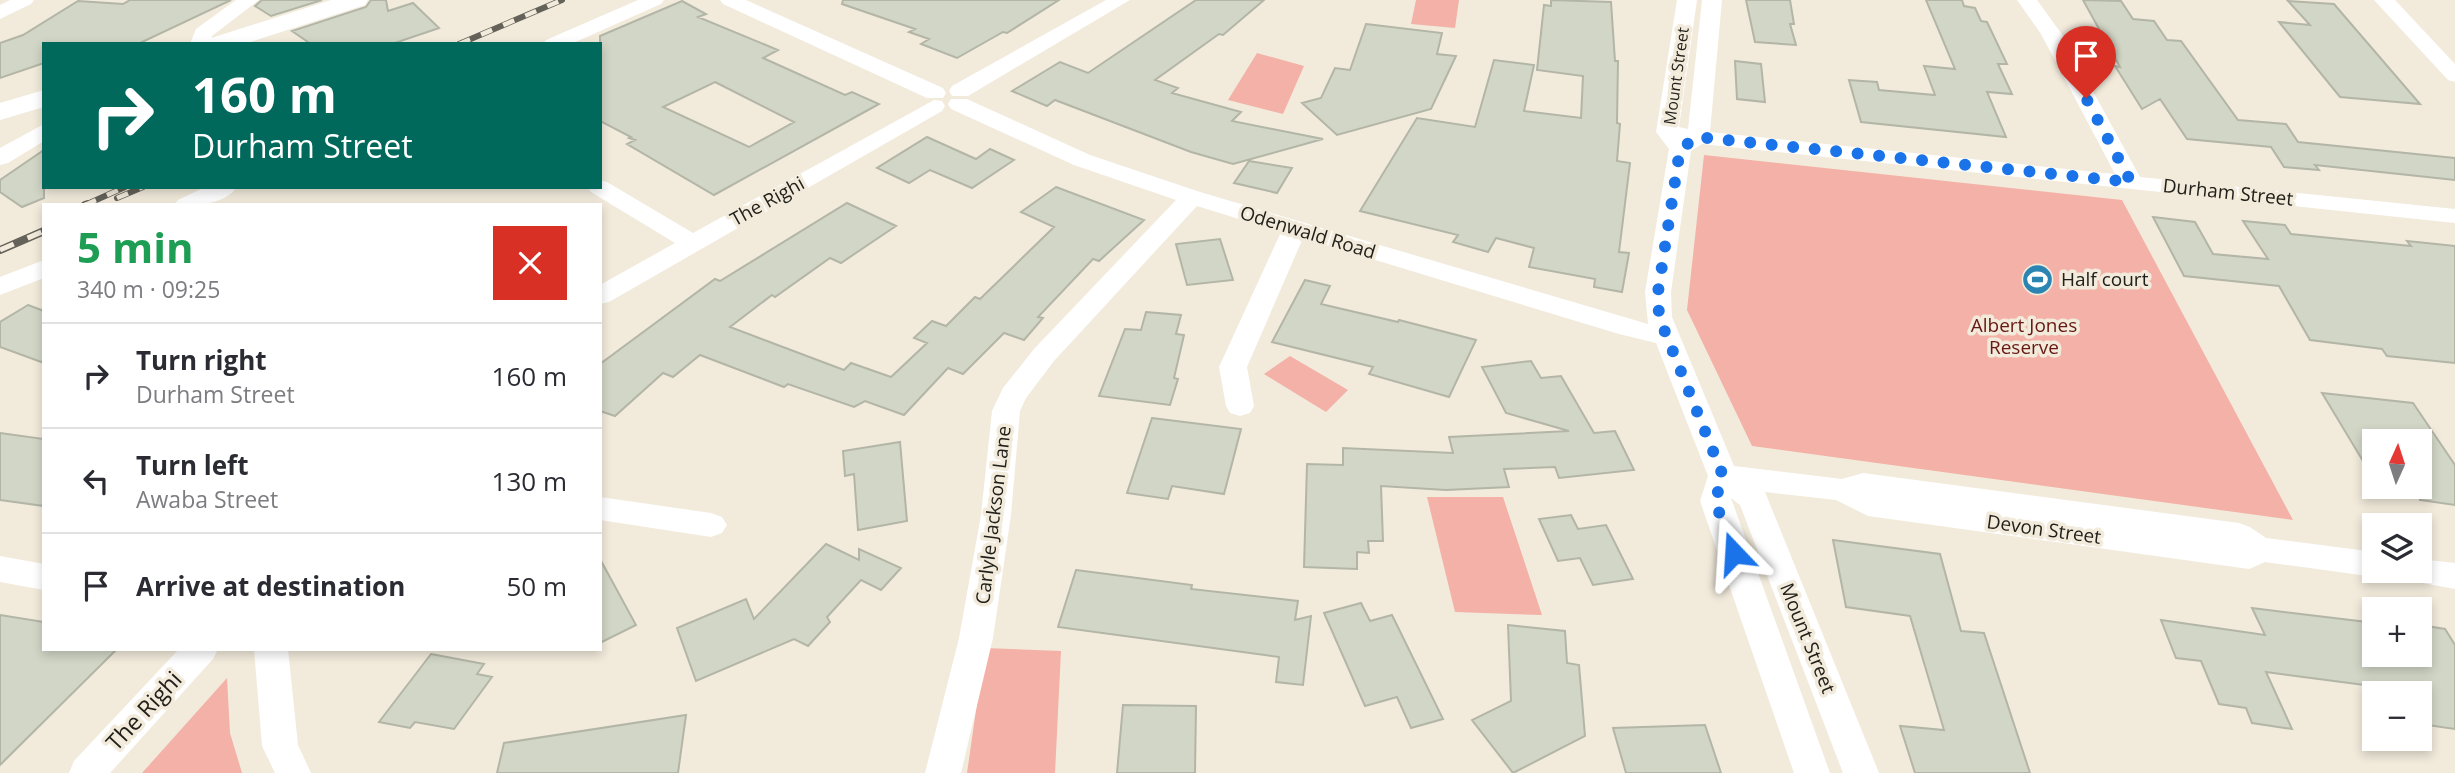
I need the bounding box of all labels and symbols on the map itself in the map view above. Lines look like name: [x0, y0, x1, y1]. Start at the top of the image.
street label: Mount Street: [1658, 26, 1694, 126]
pin: [2056, 26, 2116, 98]
street label: The Righi: [725, 170, 809, 232]
street label: Durham Street: [2161, 172, 2295, 212]
street label: Odenwald Road: [1237, 199, 1379, 265]
sports icon: Half court: [2021, 262, 2055, 296]
place label: Half court: [2061, 266, 2149, 292]
park label: Albert Jones Reserve: [1971, 312, 2077, 360]
street label: Carlyle Jackson Lane: [969, 424, 1017, 606]
north arrow: [2362, 429, 2432, 499]
street label: Devon Street: [1985, 508, 2103, 550]
position arrow: [1697, 516, 1771, 590]
street label: Mount Street: [1774, 579, 1842, 697]
street label: The Righi: [98, 664, 188, 757]

